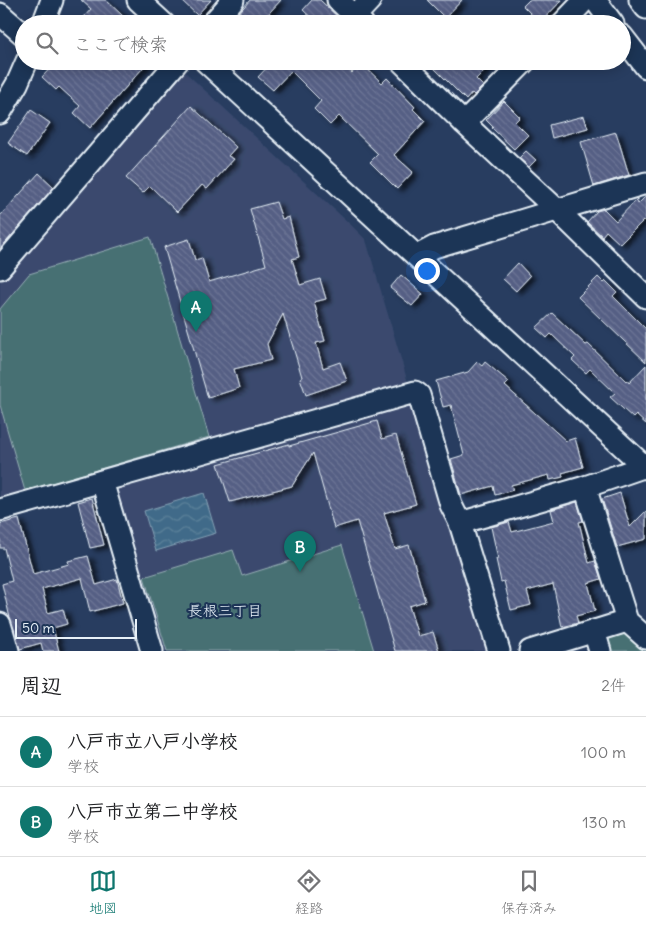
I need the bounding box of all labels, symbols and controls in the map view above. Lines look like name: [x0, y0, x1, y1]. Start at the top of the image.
search box: [15, 15, 631, 70]
icon: search: [33, 29, 61, 57]
text: ここで検索: [73, 32, 168, 56]
your location: [414, 258, 440, 284]
pin: A: [180, 291, 212, 332]
pin: B: [284, 531, 316, 572]
district label: 長根三丁目: [187, 601, 263, 620]
scale bar: [15, 616, 138, 639]
text: 50 m: [22, 619, 55, 637]
text: 周辺: [20, 672, 62, 699]
text: 2件: [601, 675, 626, 695]
text: 八戸市立八戸小学校: [67, 729, 238, 753]
text: A: [31, 742, 41, 762]
text: 100 m: [581, 742, 626, 762]
text: 学校: [67, 756, 99, 776]
text: 八戸市立第二中学校: [67, 799, 238, 823]
text: B: [31, 812, 41, 832]
text: 130 m: [582, 812, 626, 832]
text: 学校: [67, 826, 99, 846]
tab: 地図: [89, 867, 117, 917]
tab: 経路: [295, 867, 323, 917]
tab: 保存済み: [501, 867, 557, 917]

